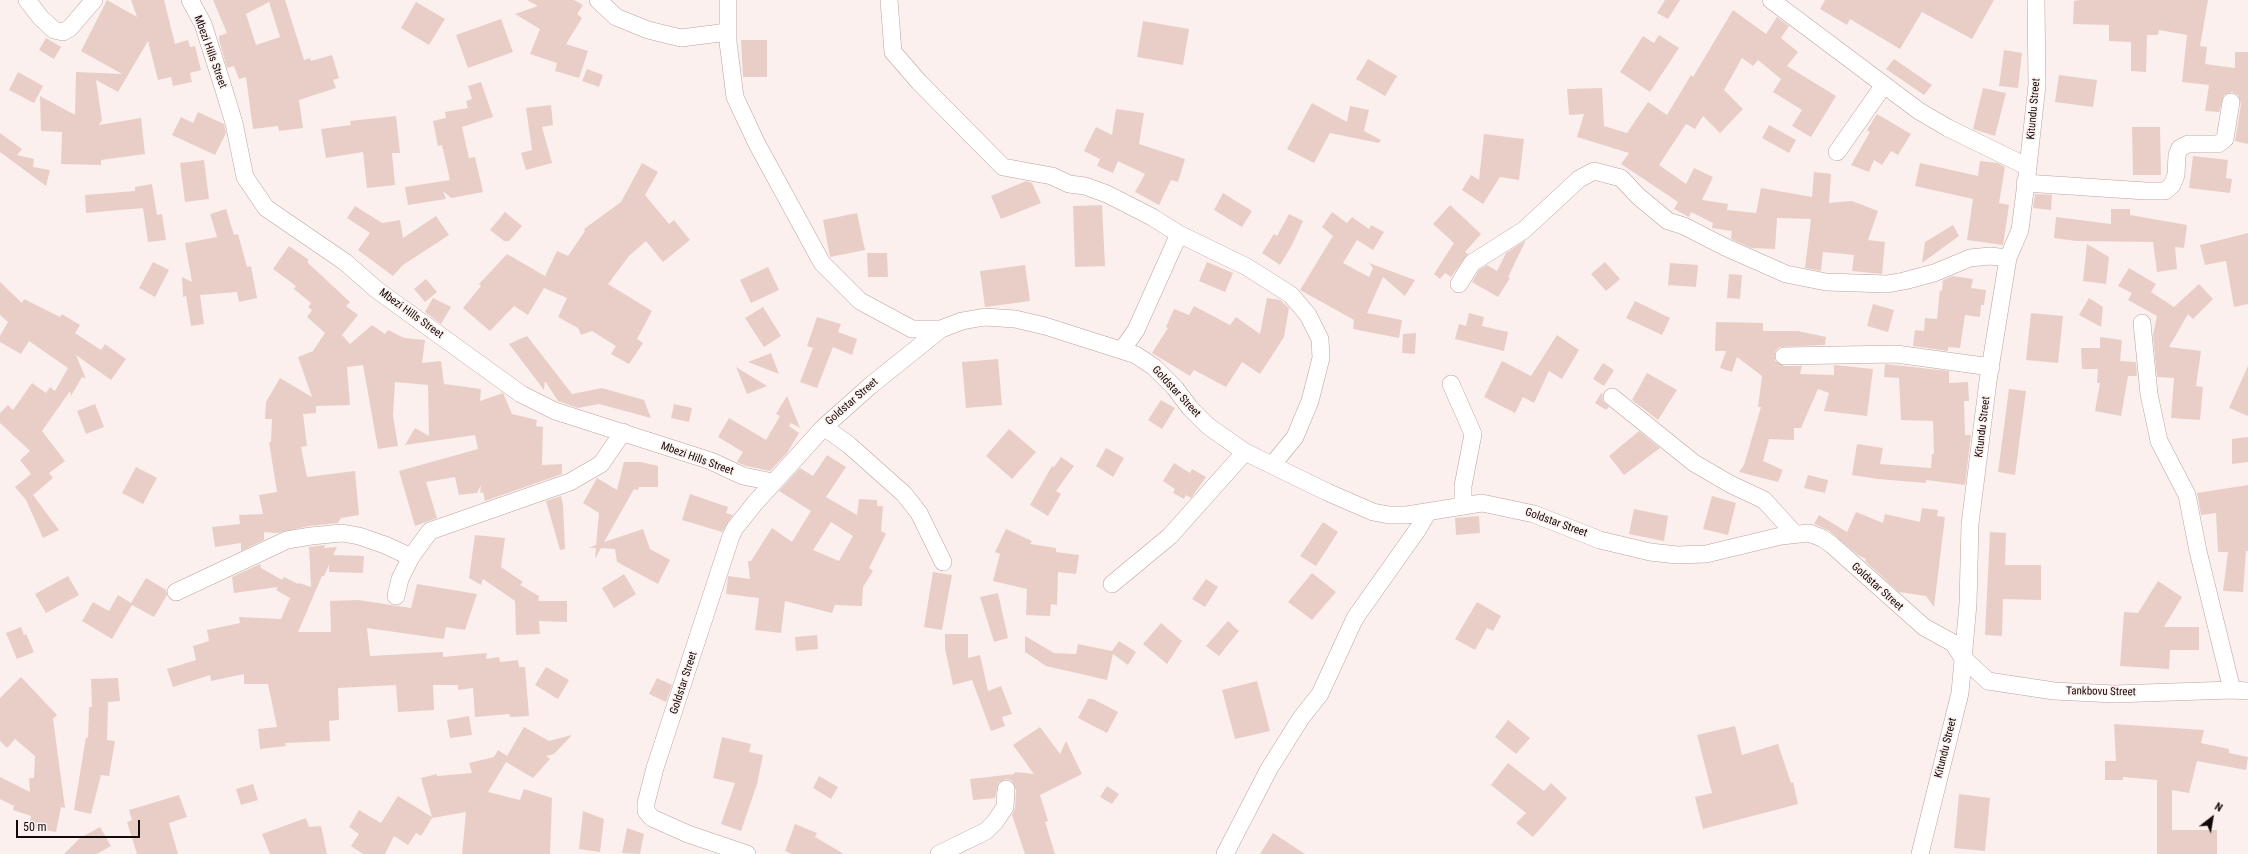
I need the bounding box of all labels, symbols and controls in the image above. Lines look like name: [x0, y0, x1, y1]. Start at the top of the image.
street label: Mbezi Hills Street: [191, 14, 229, 90]
street label: Kitundu Street: [2025, 78, 2043, 140]
street label: Mbezi Hills Street: [376, 286, 446, 342]
street label: Goldstar Street: [1149, 364, 1203, 420]
street label: Goldstar Street: [823, 376, 881, 428]
street label: Kitundu Street: [1973, 396, 1993, 458]
street label: Mbezi Hills Street: [659, 440, 735, 478]
street label: Goldstar Street: [1523, 506, 1589, 540]
street label: Goldstar Street: [1848, 560, 1906, 614]
street label: Goldstar Street: [668, 650, 700, 716]
street label: Tankbovu Street: [2066, 685, 2136, 699]
street label: Kitundu Street: [1932, 717, 1960, 779]
north arrow: [2192, 798, 2232, 838]
text: N: [2212, 800, 2225, 815]
scale bar: [18, 812, 142, 838]
text: 50 m: [23, 820, 47, 834]

